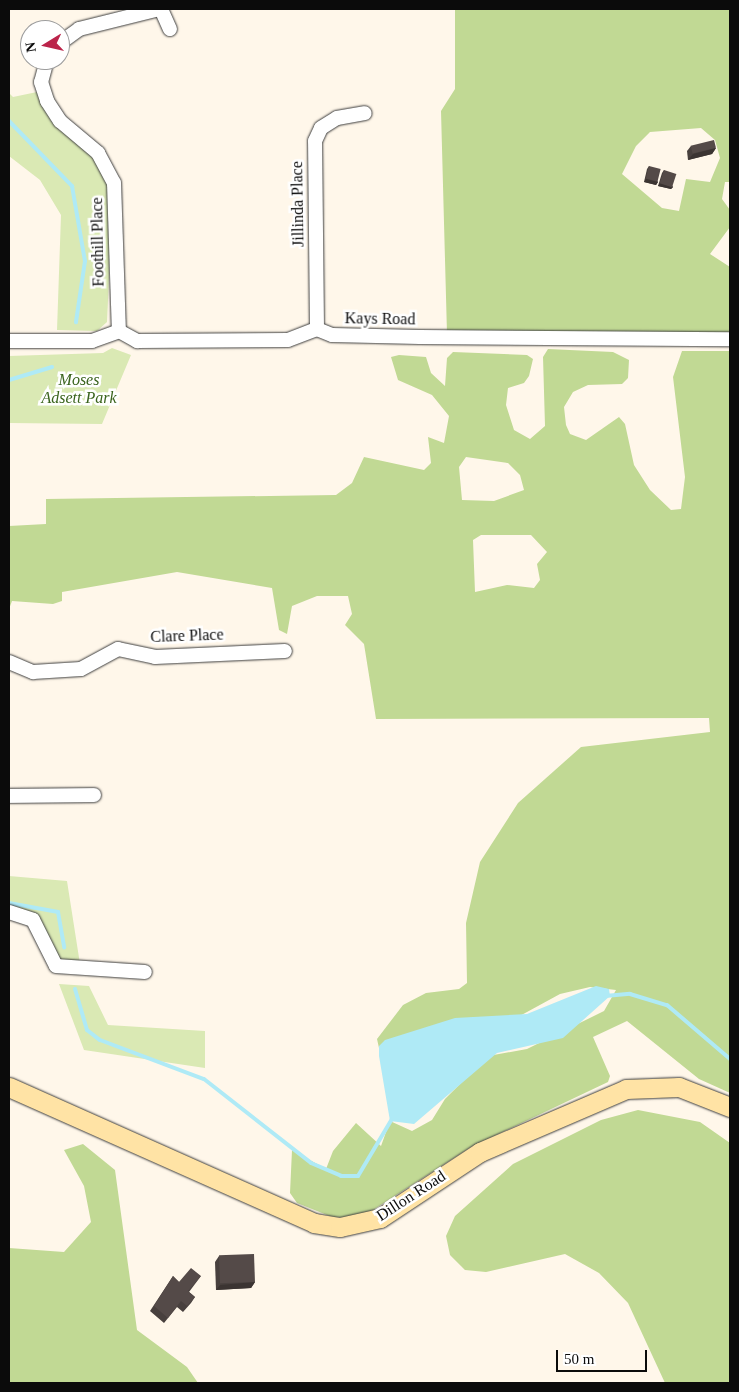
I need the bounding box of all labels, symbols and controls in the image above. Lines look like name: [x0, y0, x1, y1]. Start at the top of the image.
north arrow: [20, 20, 70, 70]
text: N: [22, 41, 39, 53]
street label: Jillinda Place: [288, 161, 308, 247]
street label: Foothill Place: [88, 197, 108, 287]
street label: Kays Road: [345, 309, 415, 329]
park label: Moses Adsett Park: [41, 370, 117, 408]
street label: Clare Place: [150, 625, 224, 647]
street label: Dillon Road: [373, 1167, 449, 1225]
scale bar: [559, 1340, 650, 1372]
text: 50 m: [564, 1351, 594, 1367]

